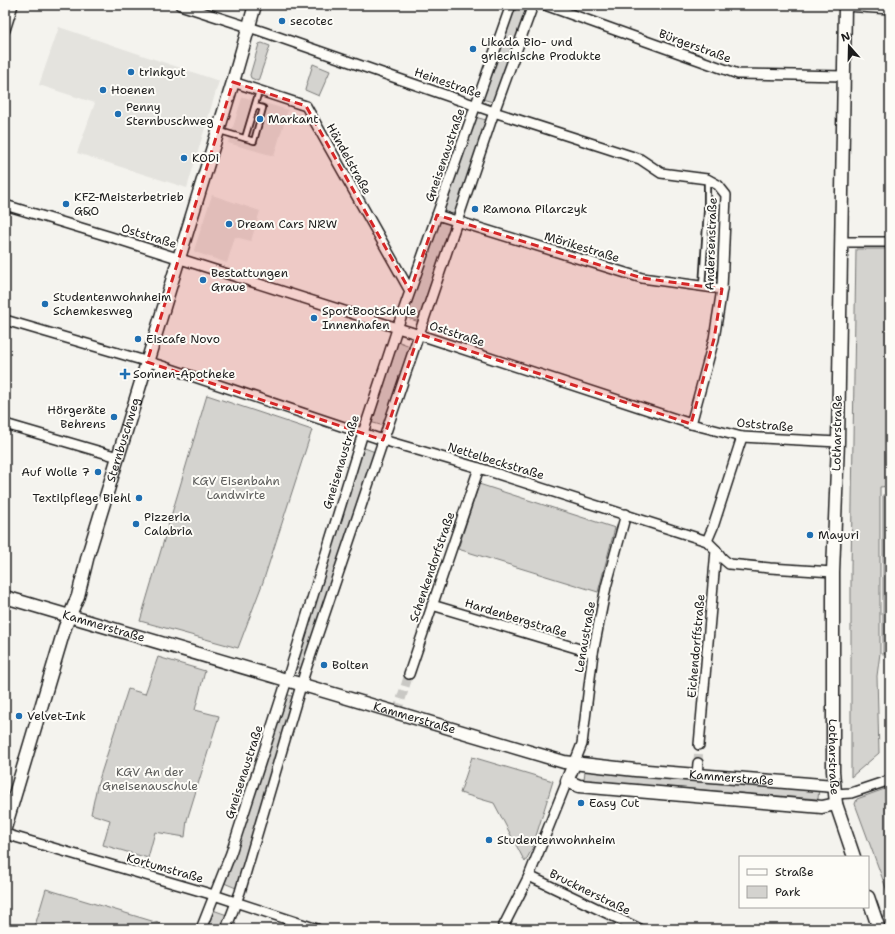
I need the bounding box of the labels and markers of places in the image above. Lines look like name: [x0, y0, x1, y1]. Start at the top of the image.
place label: secotec: [290, 13, 333, 29]
marker: secotec: [277, 16, 287, 26]
place label: Likada Bio- und griechische Produkte: [481, 34, 601, 64]
marker: Likada Bio- und griechische Produkte: [468, 44, 478, 54]
place label: trinkgut: [139, 64, 186, 80]
marker: trinkgut: [126, 67, 136, 77]
place label: Hoenen: [111, 82, 155, 98]
marker: Hoenen: [98, 85, 108, 95]
place label: Penny Sternbuschweg: [126, 99, 214, 129]
marker: Penny Sternbuschweg: [113, 109, 123, 119]
place label: Markant: [268, 111, 319, 127]
marker: Markant: [255, 114, 265, 124]
place label: KODi: [192, 150, 219, 166]
marker: KODi: [179, 153, 189, 163]
place label: KFZ-Meisterbetrieb G&O: [74, 189, 184, 219]
marker: KFZ-Meisterbetrieb G&O: [61, 199, 71, 209]
place label: Ramona Pilarczyk: [483, 201, 588, 217]
marker: Ramona Pilarczyk: [470, 204, 480, 214]
place label: Dream Cars NRW: [237, 216, 337, 232]
marker: Dream Cars NRW: [224, 219, 234, 229]
place label: Bestattungen Graue: [211, 265, 288, 295]
marker: Bestattungen Graue: [198, 275, 208, 285]
place label: Studentenwohnheim Schemkesweg: [53, 289, 171, 319]
marker: Studentenwohnheim Schemkesweg: [40, 299, 50, 309]
place label: SportBootSchule Innenhafen: [322, 303, 417, 333]
marker: SportBootSchule Innenhafen: [309, 313, 319, 323]
place label: Eiscafe Novo: [146, 331, 220, 347]
marker: Eiscafe Novo: [133, 334, 143, 344]
place label: Sonnen-Apotheke: [133, 366, 235, 382]
marker: Sonnen-Apotheke: [120, 369, 130, 379]
place label: Hörgeräte Behrens: [47, 402, 106, 432]
marker: Hörgeräte Behrens: [109, 412, 119, 422]
place label: Auf Wolle 7: [21, 464, 90, 480]
marker: Auf Wolle 7: [93, 467, 103, 477]
place label: Textilpflege Biehl: [32, 490, 131, 506]
marker: Textilpflege Biehl: [134, 493, 144, 503]
place label: Pizzeria Calabria: [144, 509, 193, 539]
marker: Pizzeria Calabria: [131, 519, 141, 529]
place label: Mayuri: [818, 527, 859, 543]
marker: Mayuri: [805, 530, 815, 540]
place label: Bolten: [332, 657, 369, 673]
marker: Bolten: [319, 660, 329, 670]
place label: Velvet-Ink: [27, 708, 86, 724]
marker: Velvet-Ink: [14, 711, 24, 721]
place label: Easy Cut: [589, 795, 640, 811]
marker: Easy Cut: [576, 798, 586, 808]
place label: Studentenwohnheim: [497, 832, 615, 848]
marker: Studentenwohnheim: [484, 835, 494, 845]

